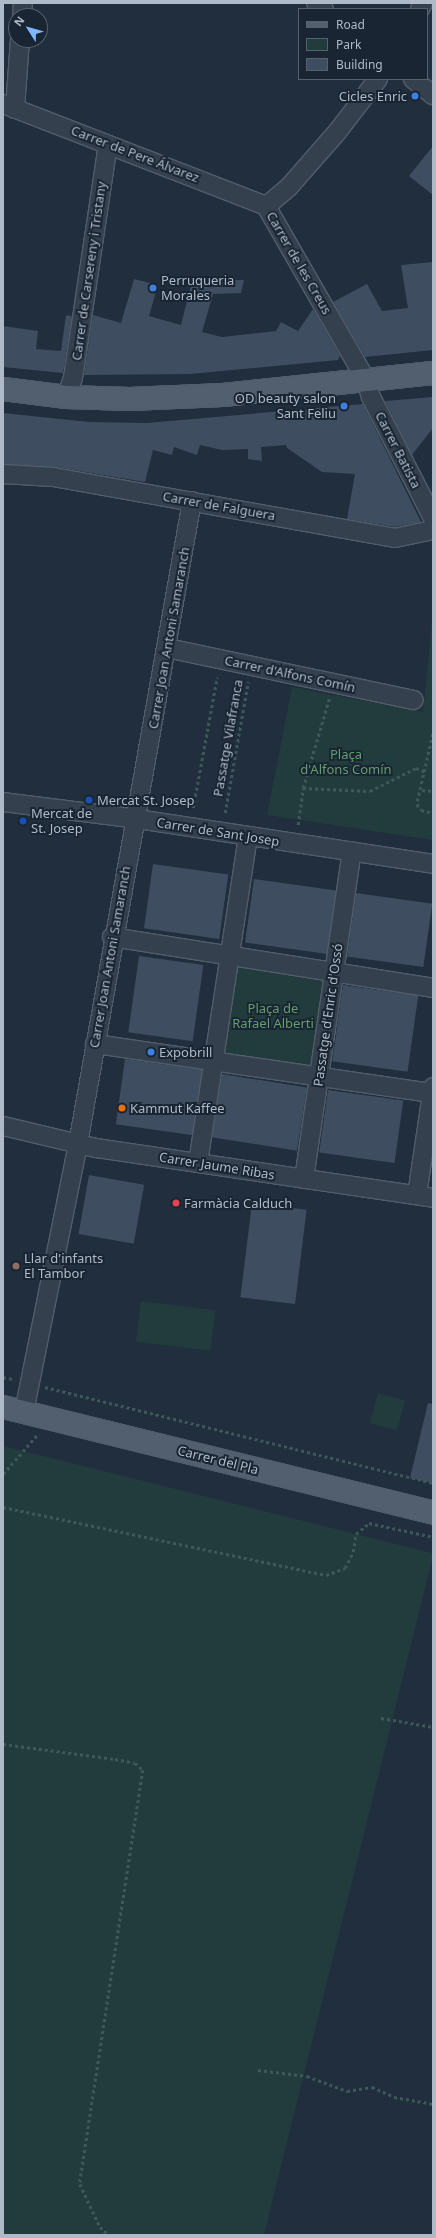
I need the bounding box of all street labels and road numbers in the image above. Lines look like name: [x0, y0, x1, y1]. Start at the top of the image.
street label: Carrer de Pere Álvarez: [69, 122, 201, 186]
street label: Carrer de Carsereny i Tristany: [69, 180, 109, 362]
street label: Carrer de les Creus: [263, 209, 335, 317]
street label: Carrer Batista: [372, 409, 424, 491]
street label: Carrer de Falguera: [162, 488, 276, 524]
street label: Carrer Joan Antoni Samaranch: [145, 546, 193, 730]
street label: Carrer d'Alfons Comín: [223, 653, 357, 695]
street label: Passatge Vilafranca: [210, 678, 246, 798]
street label: Carrer de Sant Josep: [155, 815, 281, 849]
street label: Carrer Joan Antoni Samaranch: [86, 865, 134, 1049]
street label: Passatge d'Enric d'Ossó: [310, 943, 346, 1087]
street label: Carrer Jaume Ribas: [158, 1149, 276, 1183]
street label: Carrer del Pla: [176, 1442, 260, 1478]

